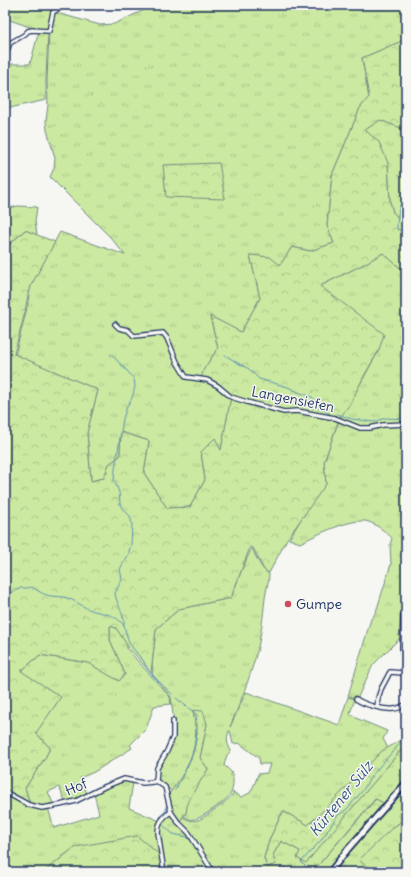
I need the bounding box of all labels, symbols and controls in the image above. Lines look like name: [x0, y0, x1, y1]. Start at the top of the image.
street label: Langensiefen: [250, 382, 336, 416]
place label: Gumpe: [296, 595, 342, 613]
marker: Gumpe: [283, 599, 293, 609]
water label: Kürtener Sülz: [305, 756, 378, 840]
street label: Hof: [62, 774, 90, 800]

